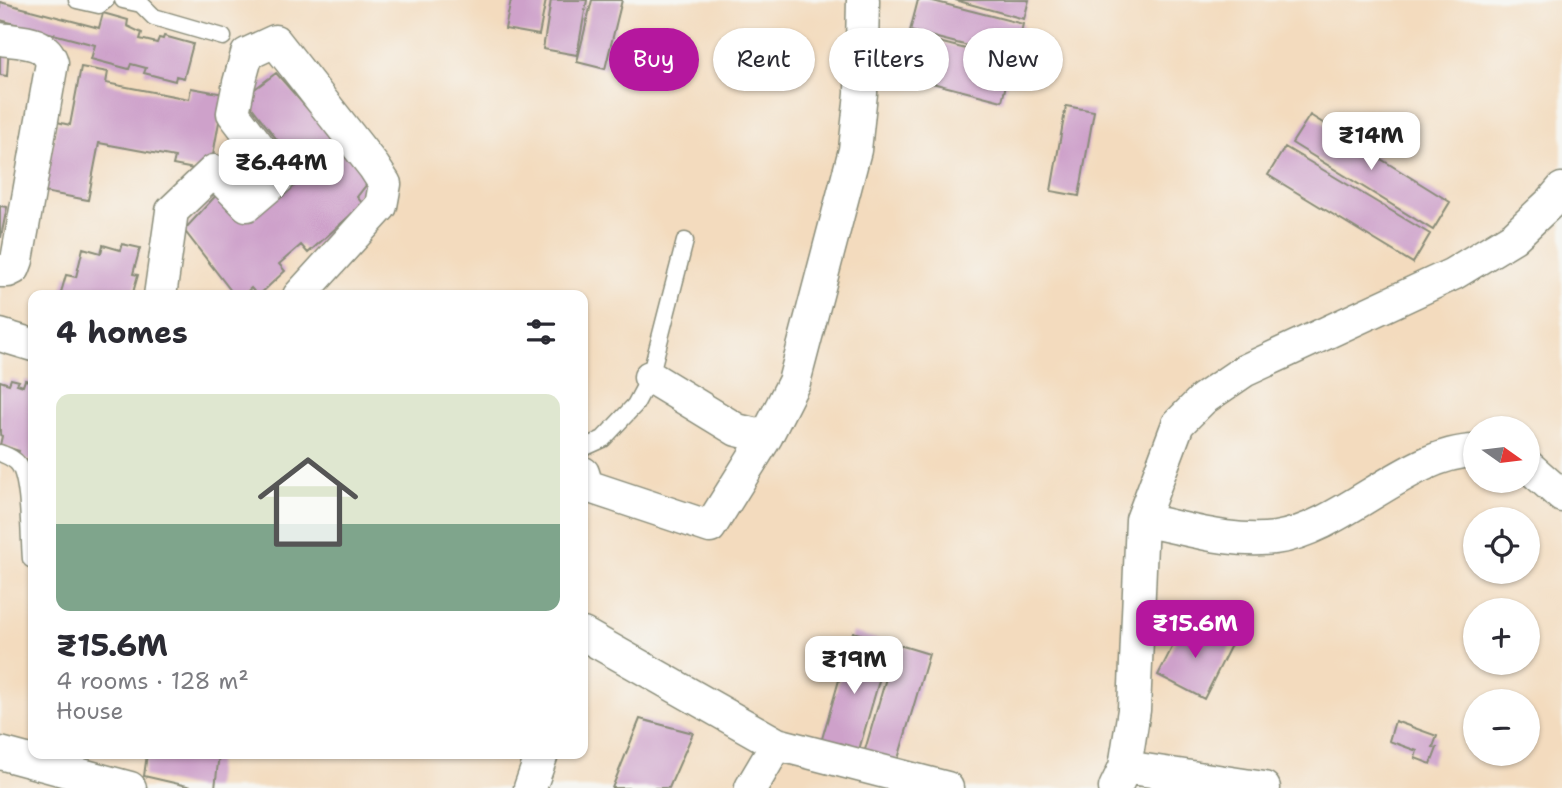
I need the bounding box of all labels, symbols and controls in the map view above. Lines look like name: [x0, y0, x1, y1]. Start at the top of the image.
chip: Buy: [609, 28, 699, 91]
chip: Rent: [713, 28, 815, 91]
chip: Filters: [829, 28, 949, 91]
chip: New: [963, 28, 1063, 91]
pin: ₹14M: [1330, 113, 1412, 172]
text: ₹14M: [1338, 120, 1404, 150]
pin: ₹6.44M: [224, 140, 338, 199]
text: ₹6.44M: [235, 147, 327, 177]
text: 4 homes: [56, 312, 188, 353]
icon: filters: [522, 313, 560, 351]
north arrow: [1463, 416, 1540, 494]
map controls: [1463, 416, 1540, 766]
icon: home: [245, 439, 371, 565]
button: locate: [1463, 507, 1540, 584]
button: +: [1463, 598, 1540, 675]
pin: ₹15.6M: [1138, 600, 1252, 660]
text: ₹15.6M: [1152, 608, 1238, 638]
text: ₹15.6M: [56, 625, 168, 666]
pin: ₹19M: [813, 636, 895, 696]
text: ₹19M: [821, 644, 887, 674]
text: 4 rooms · 128 m²: [56, 666, 249, 696]
button: −: [1463, 689, 1540, 766]
text: House: [56, 696, 124, 726]

